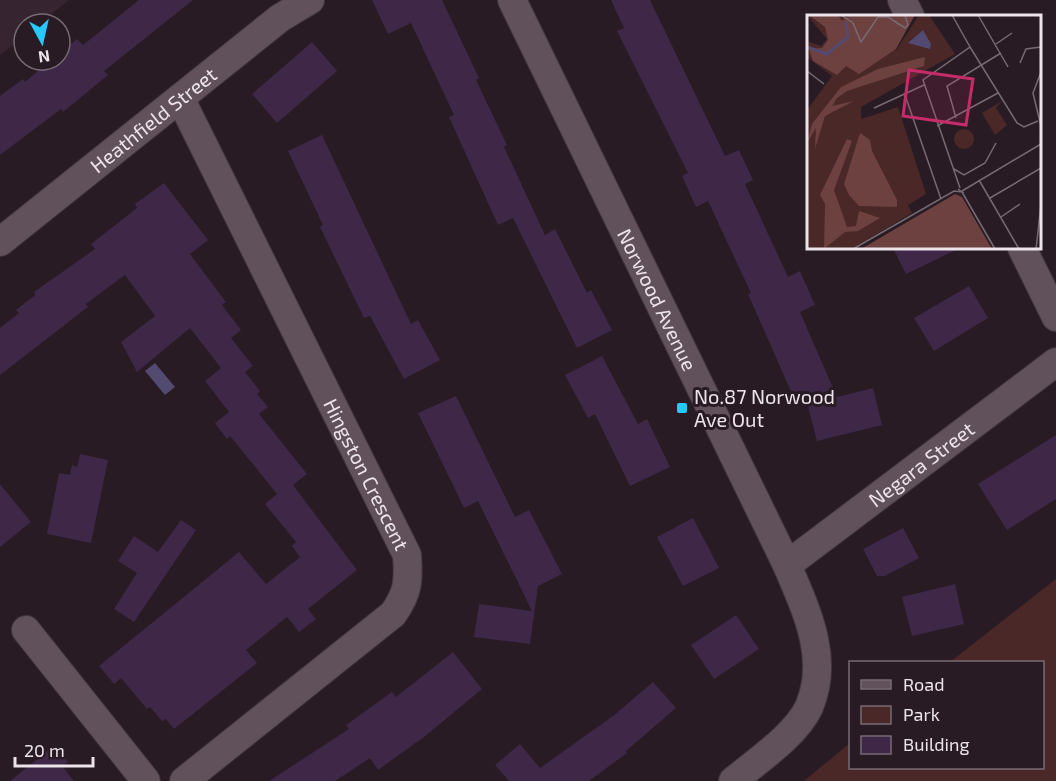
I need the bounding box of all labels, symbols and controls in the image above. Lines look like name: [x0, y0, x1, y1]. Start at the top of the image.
north arrow: [12, 12, 72, 72]
inset map: [807, 15, 1041, 249]
text: N: [37, 47, 51, 68]
street label: Heathfield Street: [85, 62, 221, 177]
street label: Norwood Avenue: [613, 224, 702, 374]
place label: No.87 Norwood Ave Out: [694, 384, 835, 431]
street label: Hingston Crescent: [319, 394, 415, 554]
marker: No.87 Norwood Ave Out: [675, 401, 689, 415]
street label: Negara Street: [864, 416, 979, 511]
legend: [849, 661, 1044, 769]
text: Road: [903, 673, 944, 695]
text: Park: [903, 703, 940, 725]
scale bar: [15, 730, 93, 768]
text: Building: [903, 733, 970, 755]
text: 20 m: [24, 739, 65, 761]

